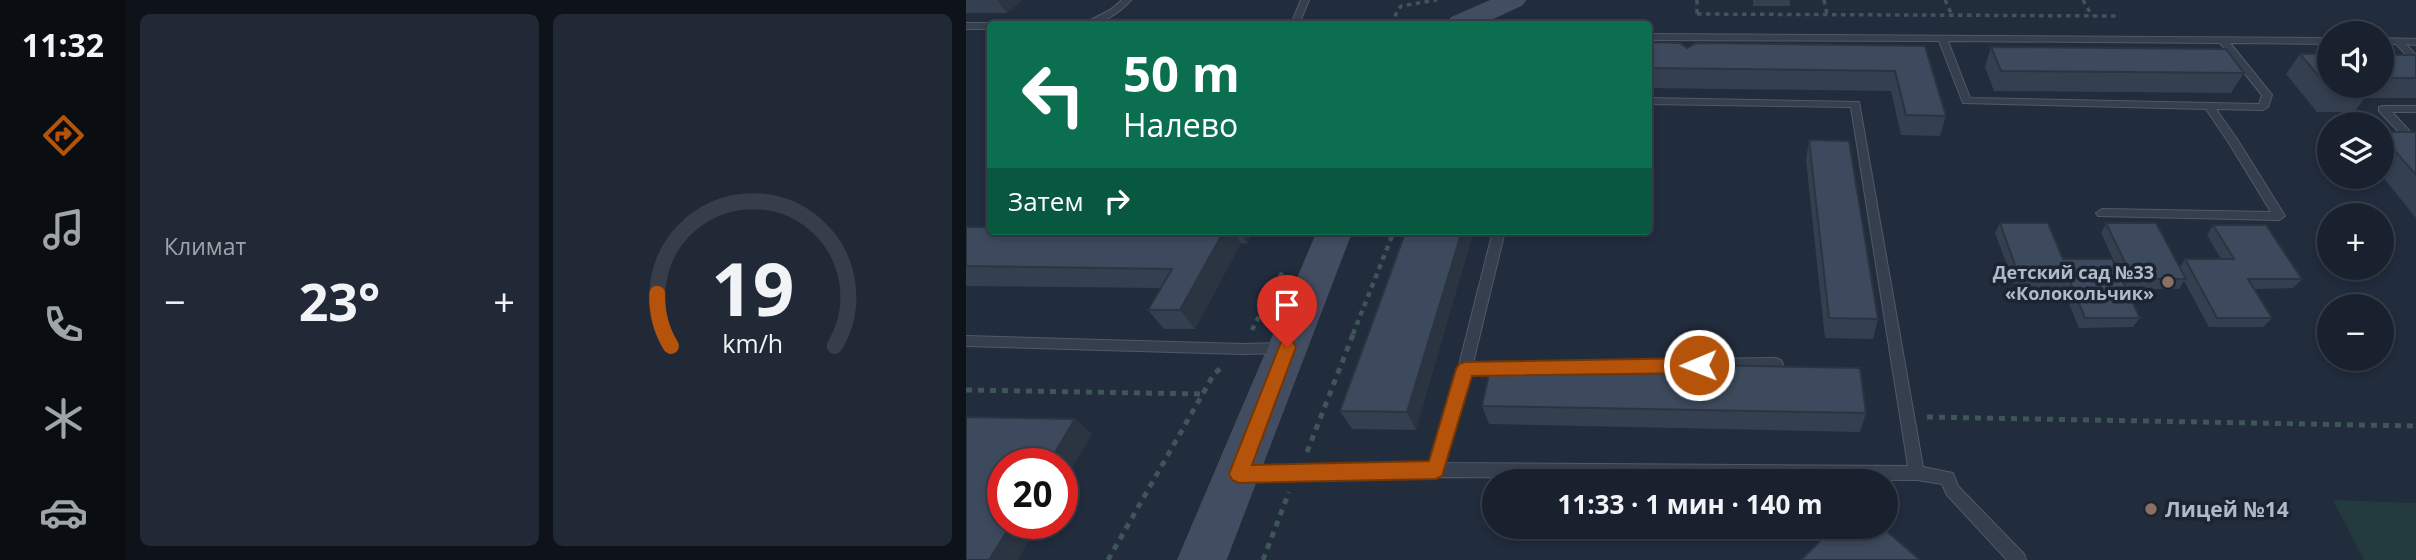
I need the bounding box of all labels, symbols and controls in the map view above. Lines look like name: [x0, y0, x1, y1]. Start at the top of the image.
map controls: [2317, 21, 2394, 371]
button: sound: [2317, 21, 2394, 98]
text: 11:32: [22, 23, 104, 66]
text: 50 m: [1123, 40, 1240, 106]
icon: left: [1008, 49, 1099, 140]
text: Налево: [1123, 103, 1238, 146]
icon: directions: [39, 111, 88, 160]
button: layers: [2317, 112, 2394, 189]
icon: right: [1098, 182, 1136, 220]
text: Затем: [1008, 183, 1084, 219]
button: +: [2317, 203, 2394, 280]
icon: music: [39, 205, 88, 254]
text: Климат: [164, 230, 246, 262]
text: 19: [711, 238, 794, 337]
place label: Детский сад №33 «Колокольчик»: [1993, 260, 2154, 305]
text: 23°: [299, 265, 380, 336]
marker: Детский сад №33 «Колокольчик»: [2160, 274, 2176, 290]
text: −: [164, 275, 186, 327]
text: +: [493, 275, 515, 327]
pin: [1257, 275, 1317, 347]
icon: arrive: [1268, 286, 1306, 324]
button: −: [2317, 294, 2394, 371]
icon: phone: [39, 300, 88, 349]
text: km/h: [722, 326, 783, 360]
position arrow: [1662, 328, 1736, 402]
icon: climate: [39, 394, 88, 443]
speed limit sign: 20: [987, 448, 1078, 539]
text: 11:33 · 1 мин · 140 m: [1557, 486, 1823, 522]
icon: car: [39, 488, 88, 537]
place label: Лицей №14: [2165, 495, 2289, 523]
marker: Лицей №14: [2143, 501, 2159, 517]

